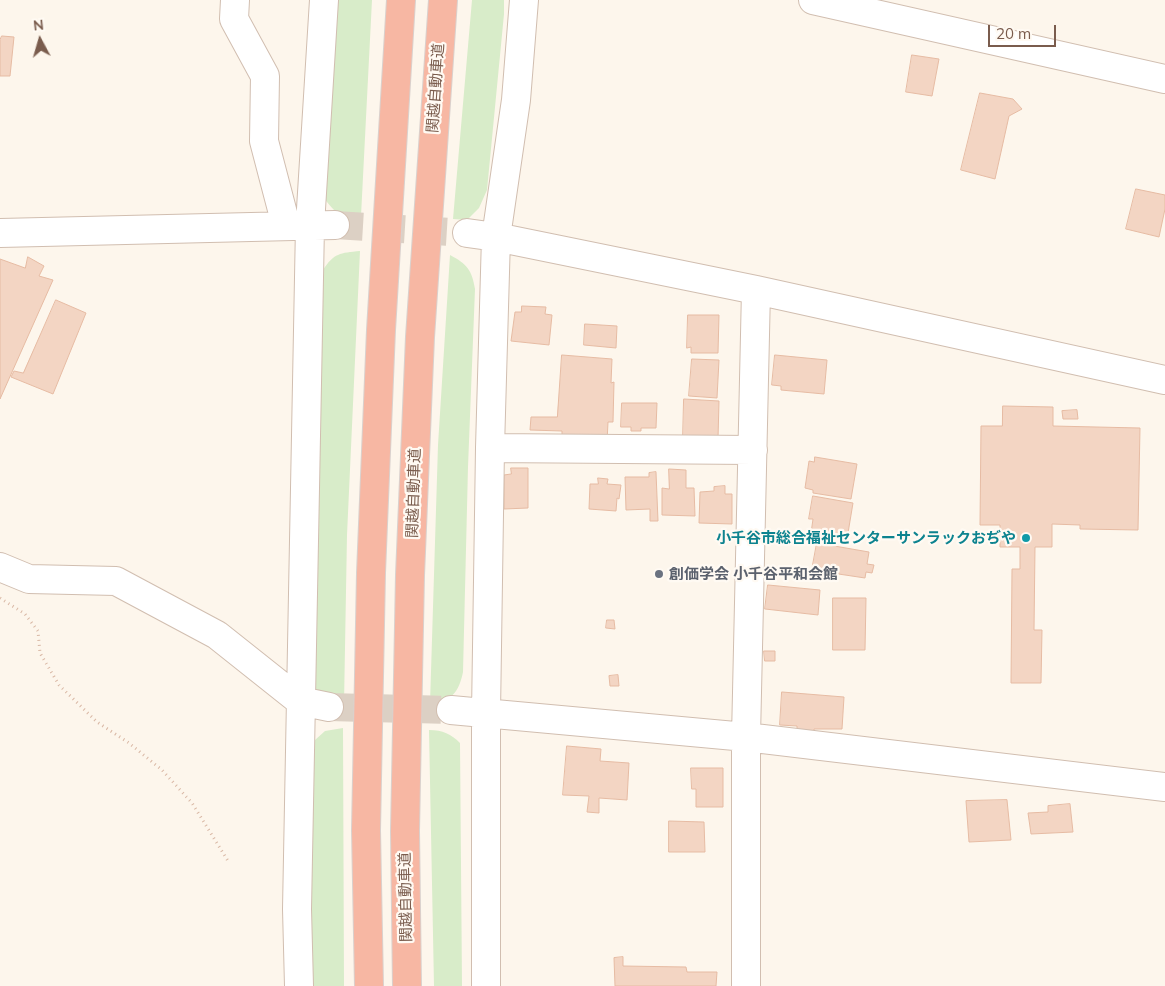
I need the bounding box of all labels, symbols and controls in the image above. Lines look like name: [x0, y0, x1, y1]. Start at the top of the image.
north arrow: [15, 15, 65, 65]
scale bar: [990, 15, 1058, 47]
text: N: [32, 16, 45, 35]
text: 20 m: [996, 24, 1031, 43]
street label: 関越自動車道: [424, 42, 448, 134]
street label: 関越自動車道: [403, 448, 425, 538]
place label: 小千谷市総合福祉センターサンラックおぢや: [716, 529, 1016, 547]
marker: 小千谷市総合福祉センターサンラックおぢや: [1020, 532, 1032, 544]
place label: 創価学会 小千谷平和会館: [669, 565, 838, 583]
marker: 創価学会 小千谷平和会館: [653, 568, 665, 580]
street label: 関越自動車道: [396, 852, 416, 942]

